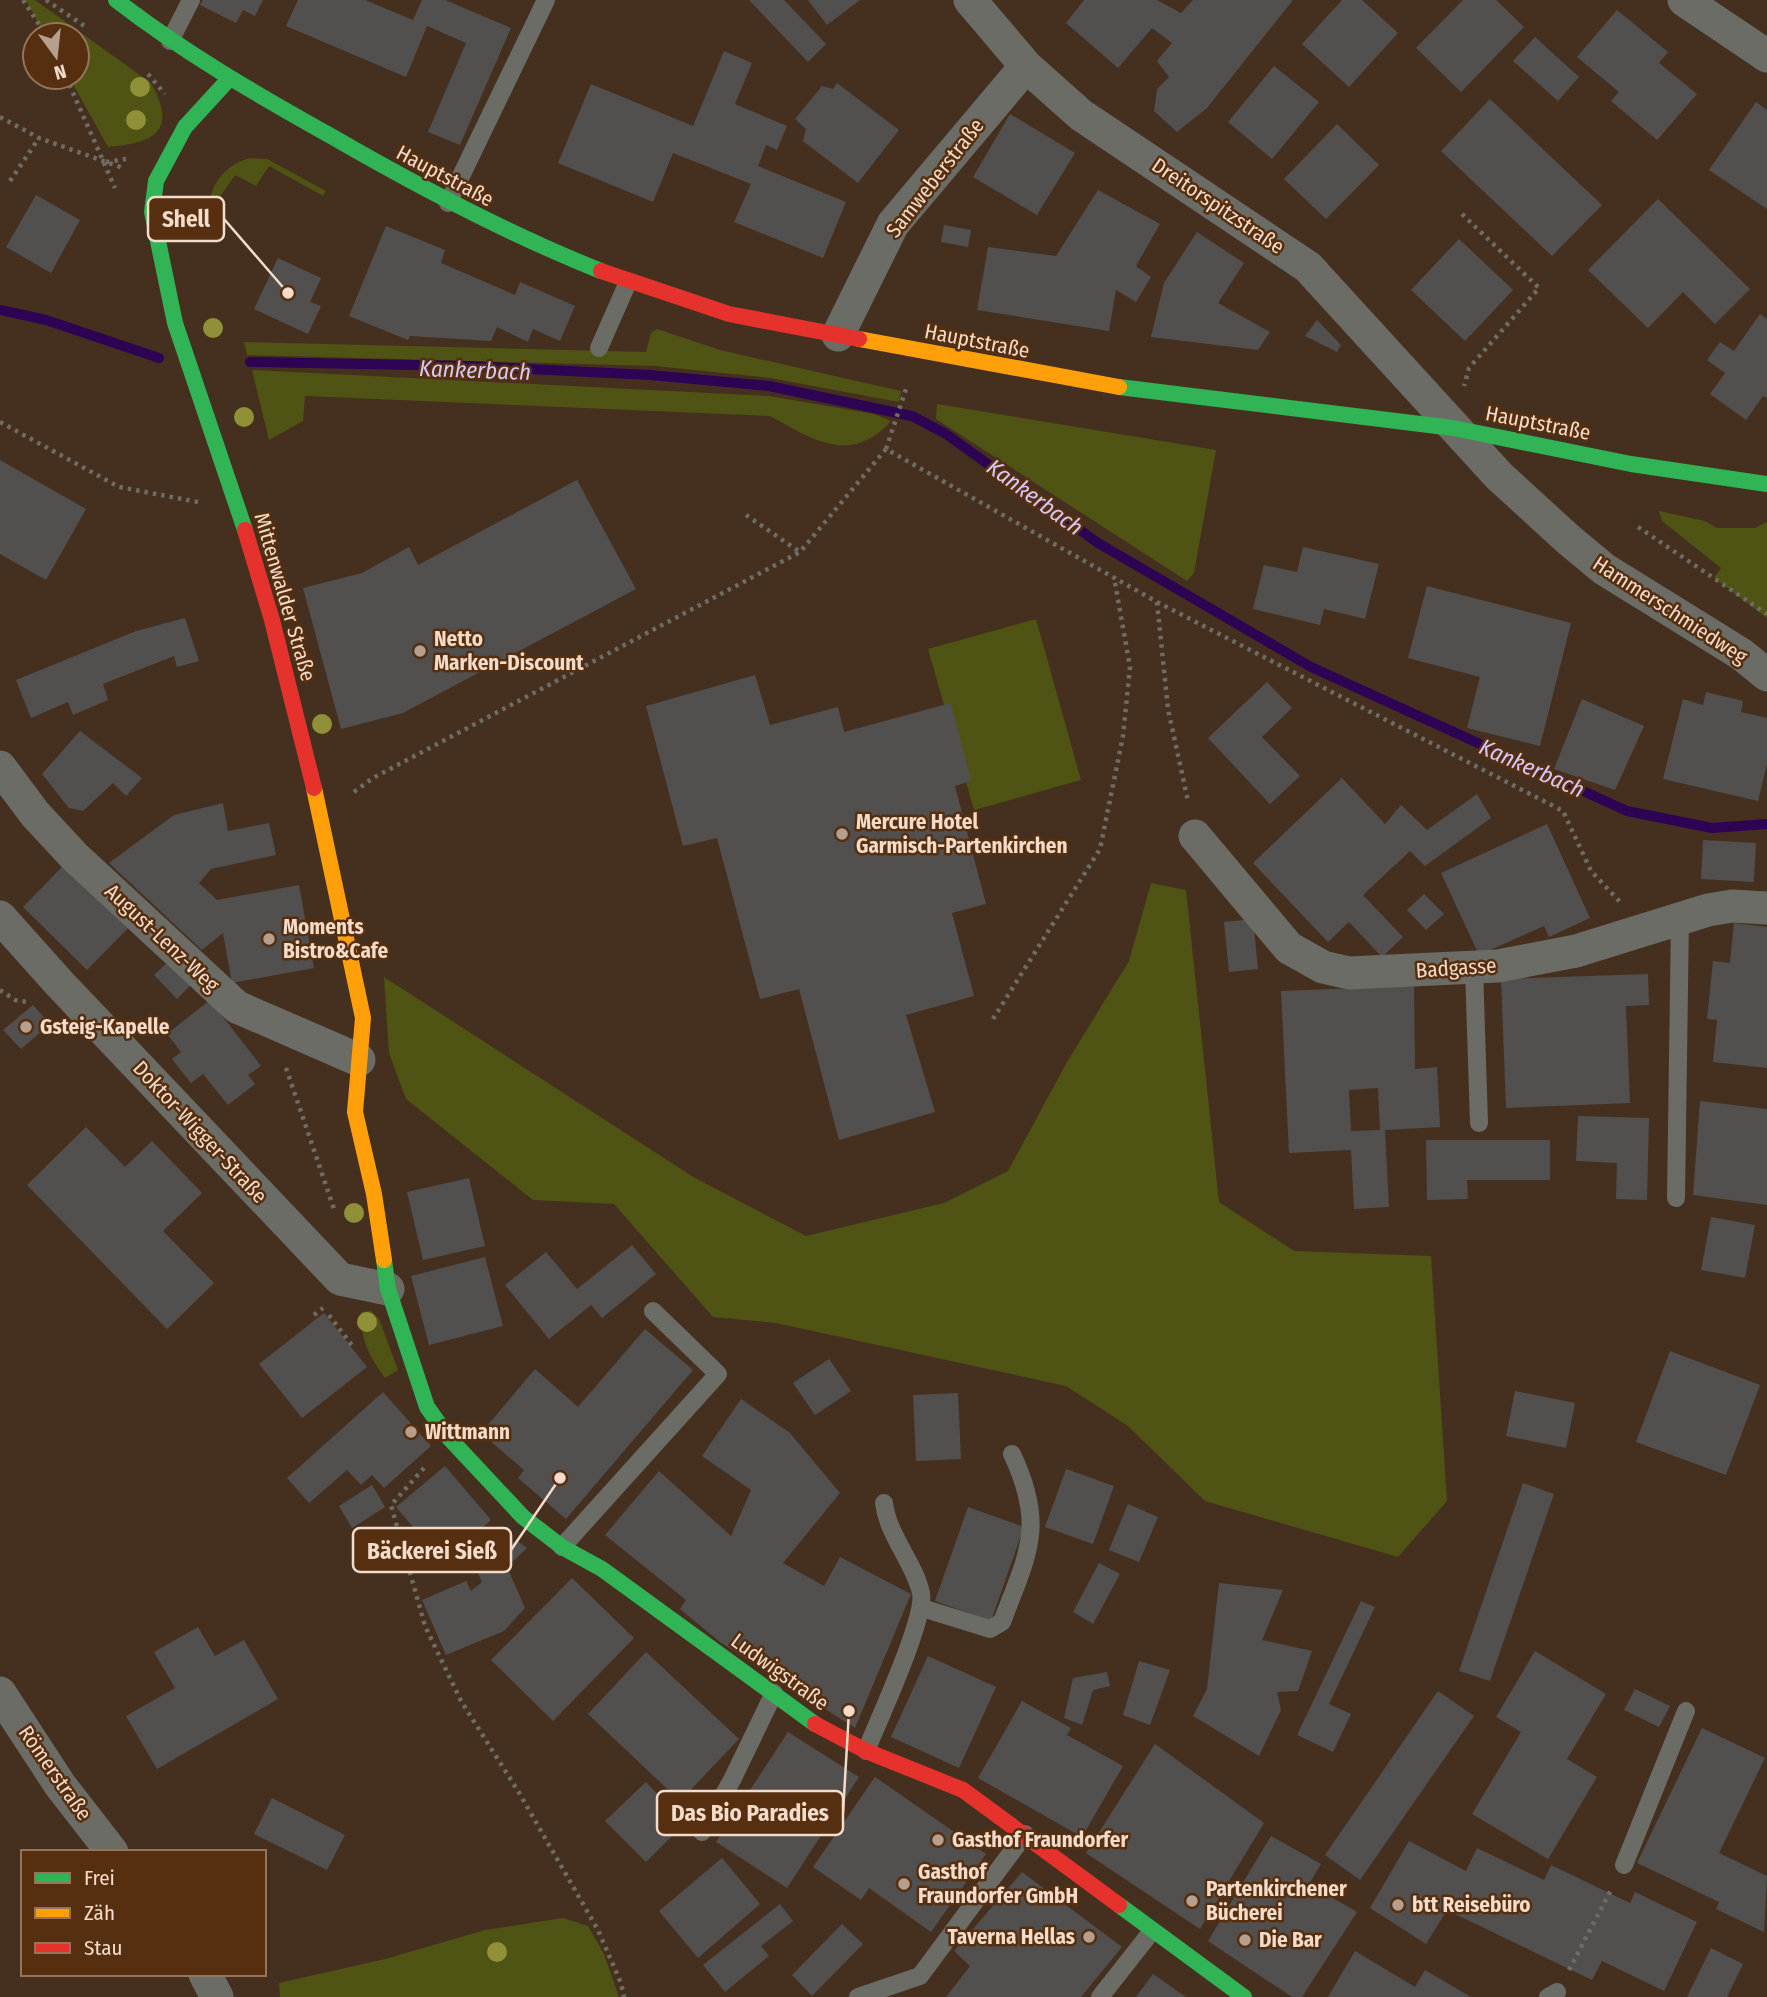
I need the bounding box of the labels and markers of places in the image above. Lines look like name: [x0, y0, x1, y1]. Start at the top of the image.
callout: Shell: [148, 197, 224, 241]
place label: Netto Marken-Discount: [434, 626, 584, 676]
marker: Netto Marken-Discount: [412, 643, 428, 659]
place label: Mercure Hotel Garmisch-Partenkirchen: [856, 809, 1067, 859]
marker: Mercure Hotel Garmisch-Partenkirchen: [834, 826, 850, 842]
place label: Moments Bistro&Cafe: [283, 914, 389, 964]
marker: Moments Bistro&Cafe: [261, 931, 277, 947]
place label: Gsteig-Kapelle: [40, 1014, 170, 1040]
marker: Gsteig-Kapelle: [18, 1019, 34, 1035]
place label: Wittmann: [425, 1419, 510, 1445]
marker: Wittmann: [403, 1424, 419, 1440]
callout: Bäckerei Sieß: [353, 1528, 511, 1572]
callout: Das Bio Paradies: [657, 1791, 843, 1835]
place label: Gasthof Fraundorfer: [952, 1827, 1128, 1853]
marker: Gasthof Fraundorfer: [930, 1832, 946, 1848]
place label: Gasthof Fraundorfer GmbH: [918, 1859, 1078, 1909]
marker: Gasthof Fraundorfer GmbH: [896, 1876, 912, 1892]
place label: Partenkirchener Bücherei: [1206, 1876, 1347, 1926]
place label: btt Reisebüro: [1412, 1892, 1531, 1918]
marker: Partenkirchener Bücherei: [1184, 1893, 1200, 1909]
marker: btt Reisebüro: [1390, 1897, 1406, 1913]
place label: Taverna Hellas: [948, 1924, 1075, 1950]
place label: Die Bar: [1259, 1927, 1322, 1953]
marker: Taverna Hellas: [1081, 1929, 1097, 1945]
marker: Die Bar: [1237, 1932, 1253, 1948]

